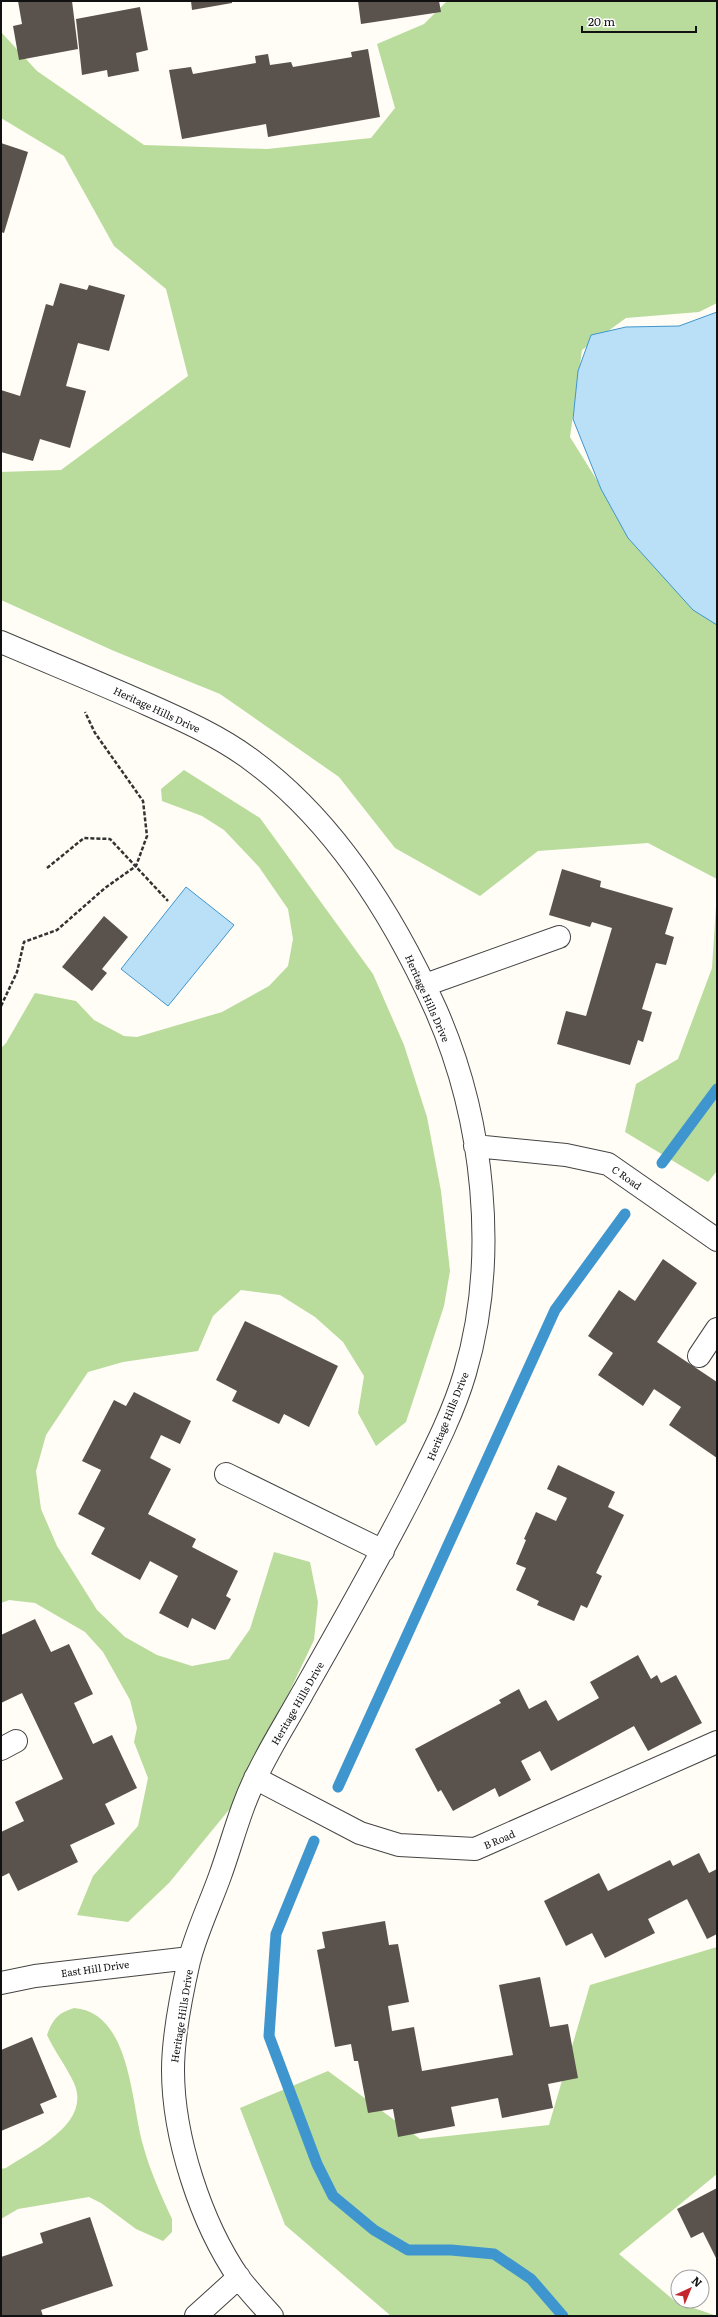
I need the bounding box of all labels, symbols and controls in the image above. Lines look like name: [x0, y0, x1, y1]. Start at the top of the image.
scale bar: [582, 8, 696, 34]
text: 20 m: [588, 12, 615, 30]
street label: Heritage Hills Drive: [111, 682, 203, 736]
street label: Heritage Hills Drive: [402, 952, 454, 1044]
street label: C Road: [609, 1161, 645, 1193]
street label: Heritage Hills Drive: [422, 1369, 472, 1463]
street label: Heritage Hills Drive: [267, 1658, 327, 1748]
street label: B Road: [481, 1826, 517, 1852]
street label: East Hill Drive: [60, 1956, 130, 1980]
street label: Heritage Hills Drive: [166, 1968, 196, 2064]
north arrow: [670, 2269, 710, 2309]
text: N: [689, 2272, 707, 2290]

